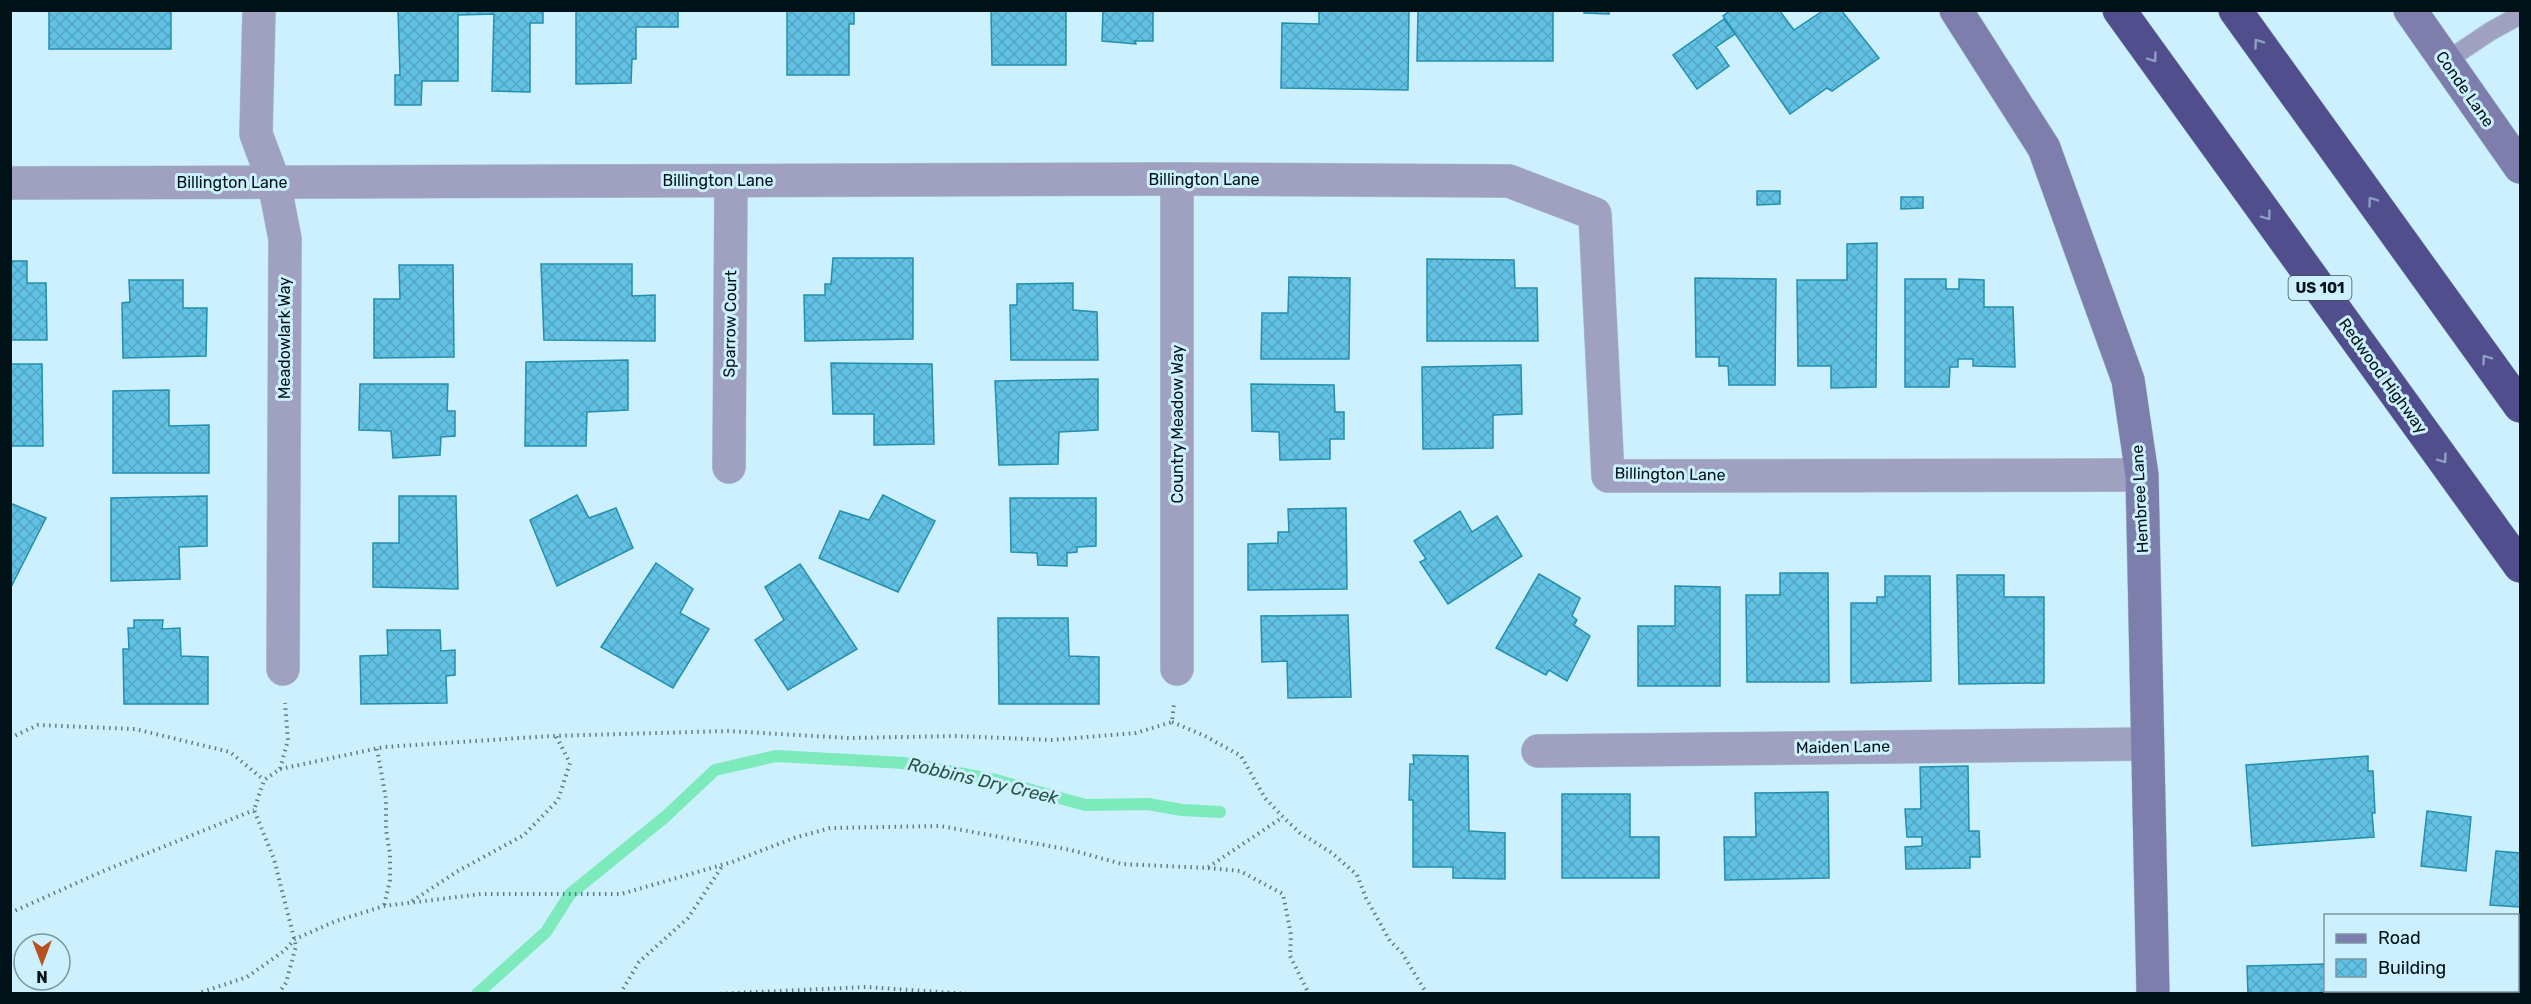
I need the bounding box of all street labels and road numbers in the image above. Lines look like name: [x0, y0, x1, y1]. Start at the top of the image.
street label: Conde Lane: [2432, 47, 2498, 131]
street label: Billington Lane: [1148, 170, 1260, 189]
street label: Billington Lane: [662, 171, 774, 190]
street label: Billington Lane: [176, 173, 288, 192]
street label: Sparrow Court: [720, 270, 740, 378]
road number: US 101: [2288, 276, 2352, 300]
street label: Meadowlark Way: [275, 277, 294, 399]
street label: Redwood Highway: [2335, 315, 2431, 437]
street label: Country Meadow Way: [1168, 344, 1187, 503]
street label: Hembree Lane: [2128, 444, 2152, 554]
street label: Billington Lane: [1614, 464, 1726, 484]
street label: Maiden Lane: [1796, 737, 1890, 757]

